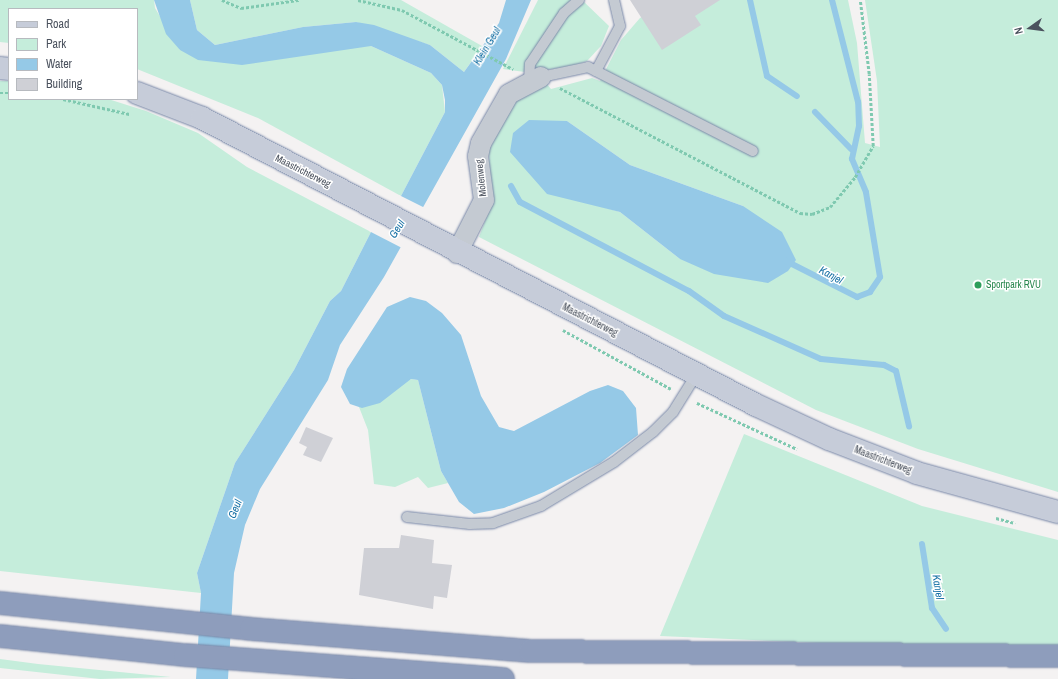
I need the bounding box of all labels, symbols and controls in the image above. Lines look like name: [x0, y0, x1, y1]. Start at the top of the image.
legend: [8, 8, 138, 100]
north arrow: [1010, 8, 1050, 48]
text: Road: [46, 16, 70, 32]
water label: Klein Geul: [470, 25, 504, 67]
text: N: [1011, 26, 1026, 36]
text: Park: [46, 36, 66, 52]
text: Water: [46, 56, 72, 72]
text: Building: [46, 76, 82, 92]
street label: Maastrichterweg: [273, 152, 333, 190]
street label: Molenweg: [473, 159, 489, 197]
water label: Geul: [386, 217, 408, 241]
water label: Kanjel: [817, 263, 845, 287]
place label: Sportpark RVU: [986, 279, 1041, 291]
marker: Sportpark RVU: [973, 280, 983, 290]
street label: Maastrichterweg: [560, 301, 620, 339]
street label: Maastrichterweg: [853, 444, 913, 476]
water label: Geul: [225, 498, 245, 520]
water label: Kanjel: [930, 574, 946, 600]

